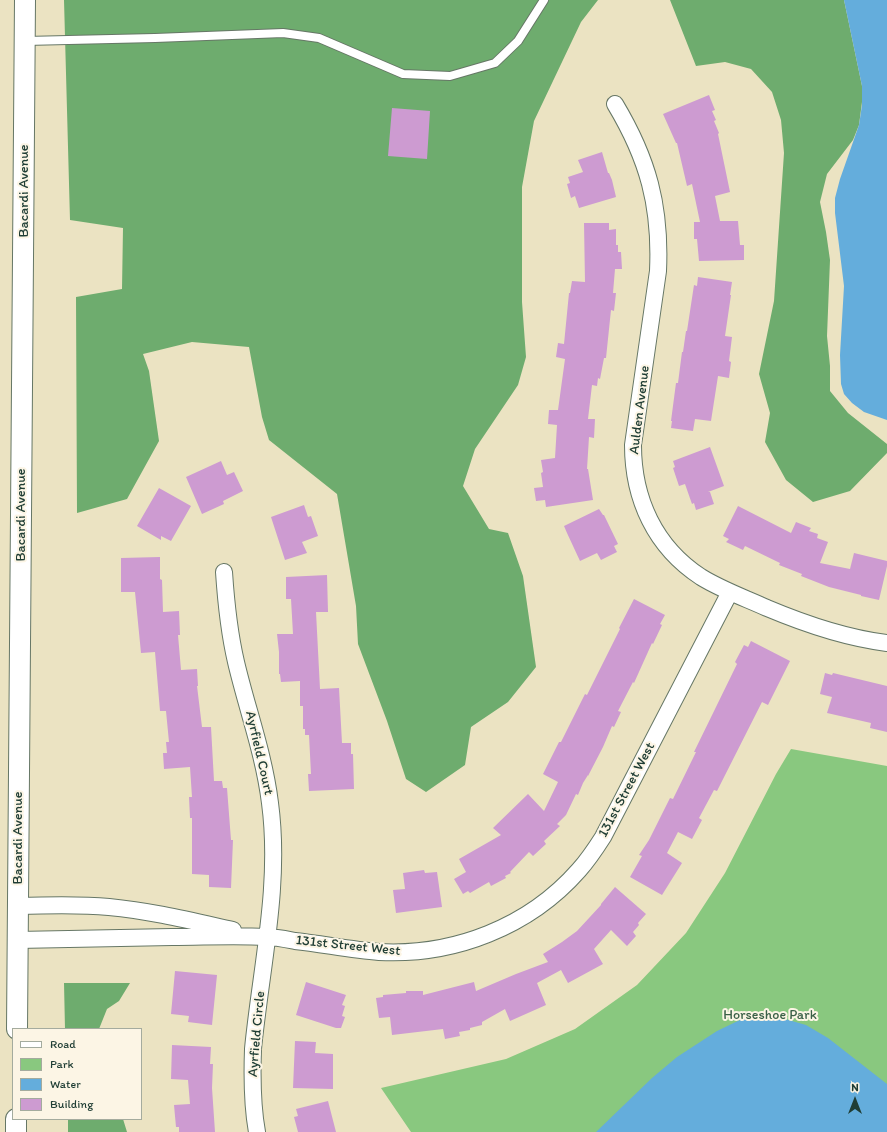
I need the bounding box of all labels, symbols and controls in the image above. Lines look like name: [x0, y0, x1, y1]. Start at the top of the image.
street label: Bacardi Avenue: [16, 144, 32, 238]
street label: Aulden Avenue: [626, 365, 654, 455]
street label: Bacardi Avenue: [13, 468, 29, 562]
street label: Ayrfield Court: [241, 709, 277, 797]
street label: 131st Street West: [595, 740, 659, 840]
street label: Bacardi Avenue: [10, 791, 26, 885]
street label: 131st Street West: [295, 932, 401, 960]
street label: Ayrfield Circle: [245, 990, 269, 1078]
park label: Horseshoe Park: [723, 1007, 817, 1023]
legend: [12, 1028, 142, 1120]
text: Road: [50, 1037, 76, 1051]
text: Park: [50, 1057, 74, 1071]
text: Water: [50, 1077, 81, 1091]
north arrow: [835, 1080, 875, 1120]
text: N: [851, 1081, 859, 1094]
text: Building: [50, 1097, 93, 1111]

